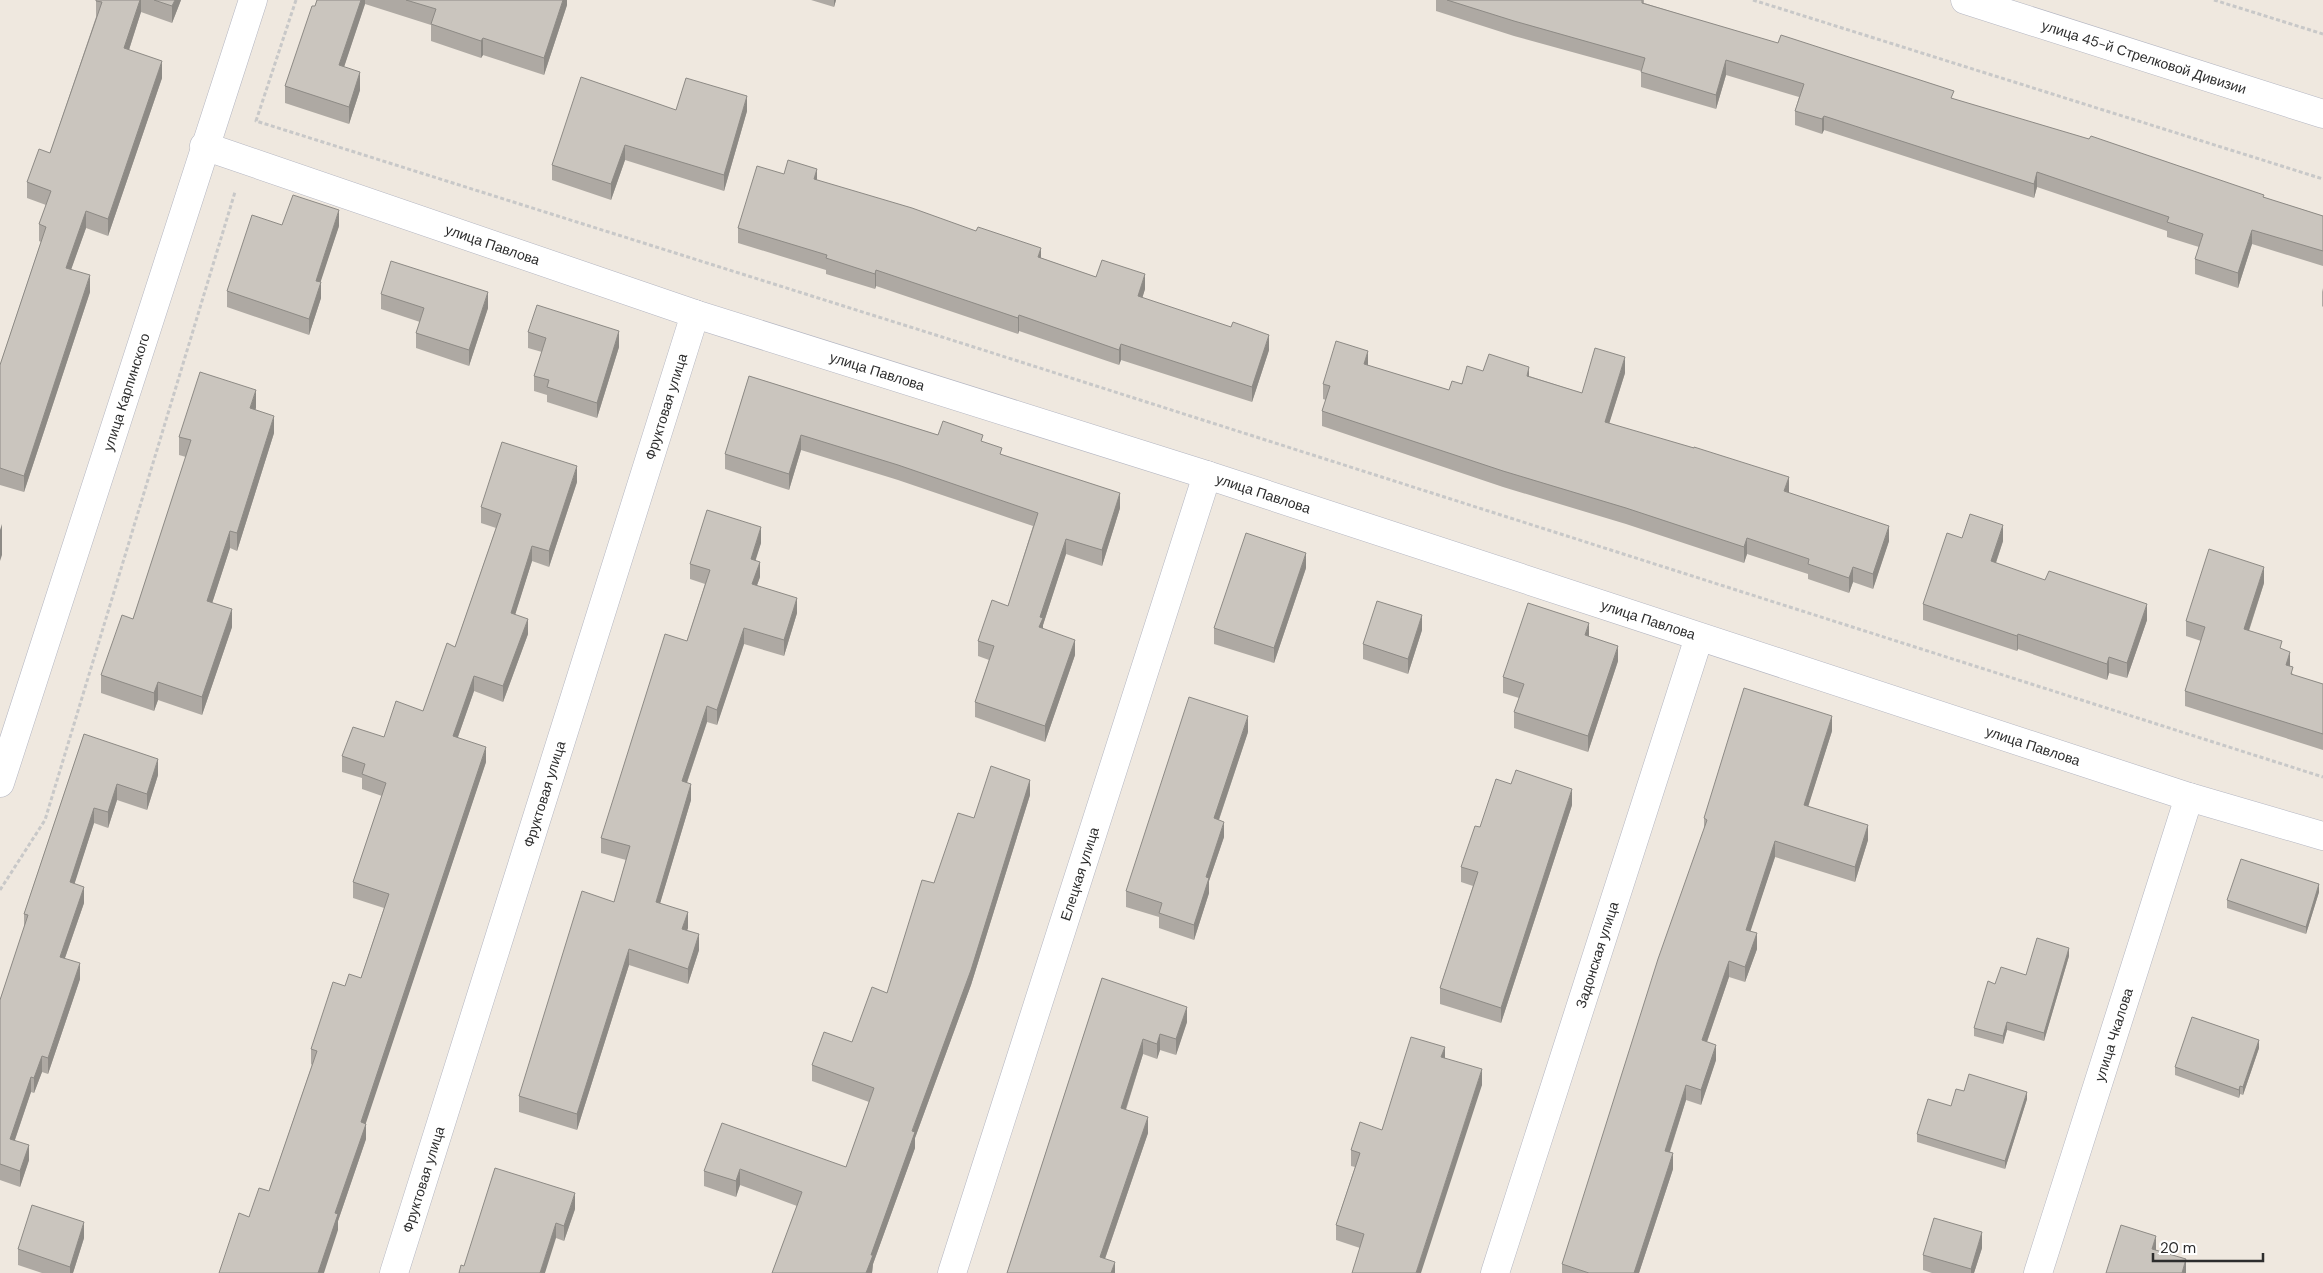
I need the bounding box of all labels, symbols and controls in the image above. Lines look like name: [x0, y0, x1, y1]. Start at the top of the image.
street label: улица 45-й Стрелковой Дивизии: [2040, 16, 2249, 98]
street label: улица Павлова: [443, 220, 542, 269]
street label: улица Карпинского: [99, 330, 154, 453]
street label: улица Павлова: [828, 348, 927, 395]
street label: Фруктовая улица: [641, 351, 691, 462]
street label: улица Павлова: [1214, 470, 1313, 517]
street label: улица Павлова: [1599, 596, 1698, 644]
street label: улица Павлова: [1983, 722, 2083, 770]
street label: Фруктовая улица: [519, 738, 570, 849]
street label: Елецкая улица: [1056, 825, 1103, 923]
street label: Задонская улица: [1571, 899, 1623, 1011]
street label: улица Чкалова: [2090, 986, 2137, 1084]
street label: Фруктовая улица: [398, 1124, 449, 1235]
scale bar: [2153, 1230, 2263, 1262]
text: 20 m: [2160, 1238, 2196, 1258]

